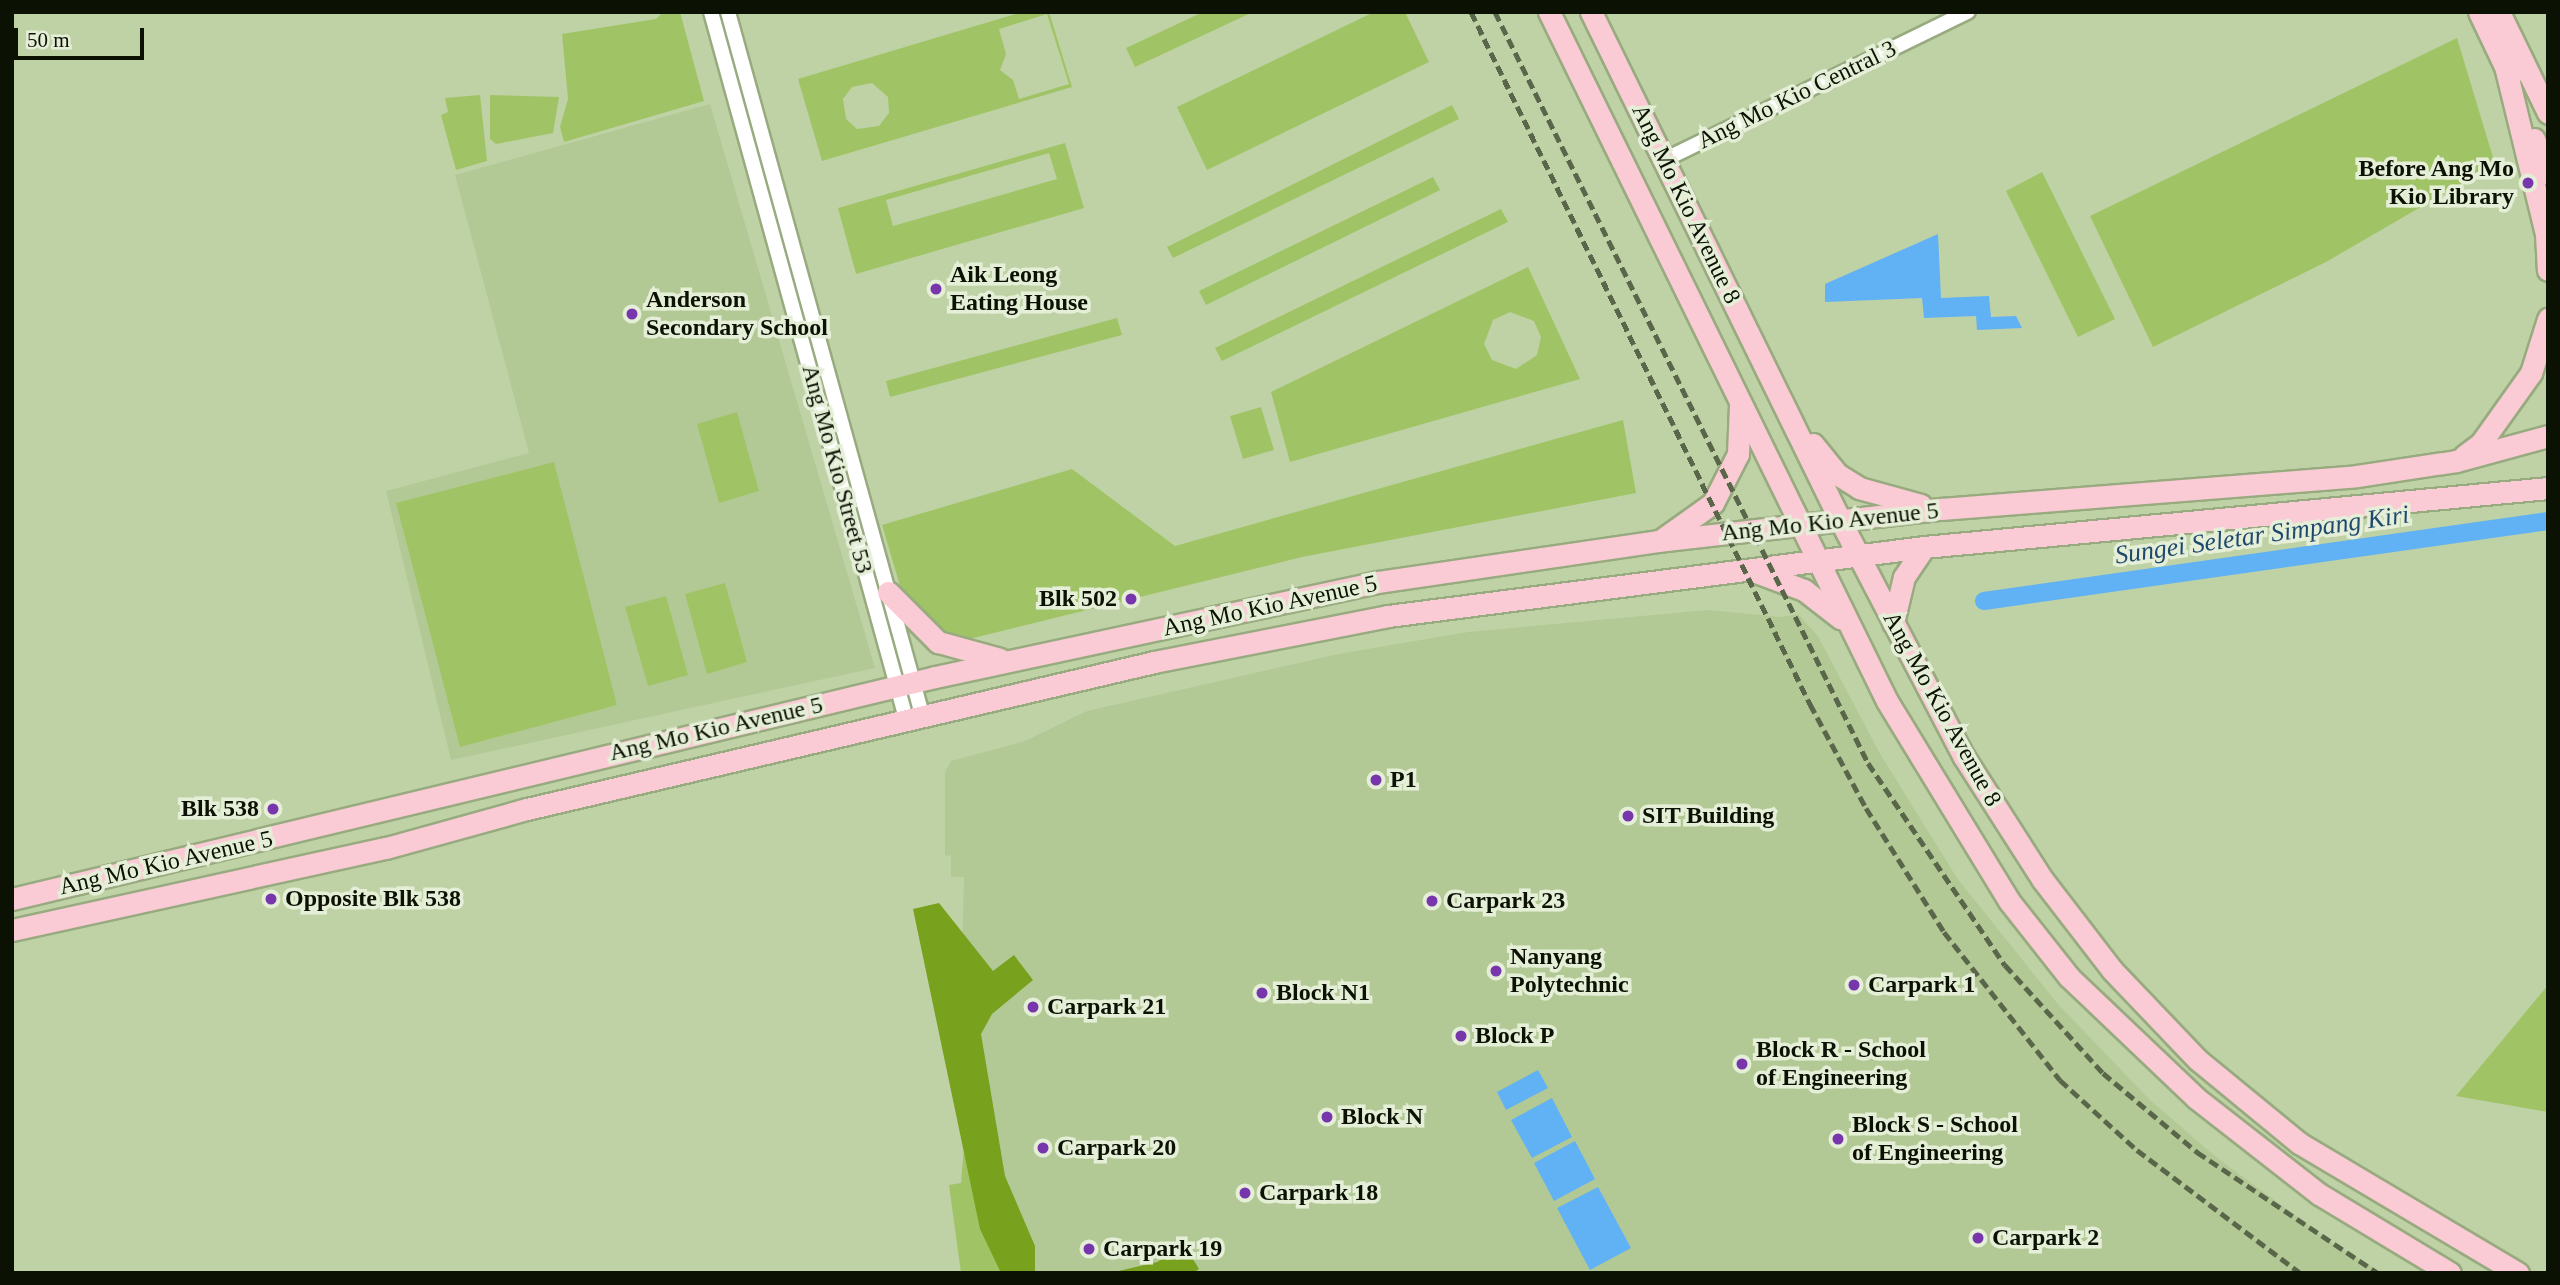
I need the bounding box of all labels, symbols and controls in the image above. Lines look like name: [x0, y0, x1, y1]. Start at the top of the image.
scale bar: [18, 14, 147, 58]
text: 50 m: [27, 28, 70, 52]
street label: Ang Mo Kio Central 3: [1688, 32, 1906, 158]
street label: Ang Mo Kio Avenue 8: [1622, 94, 1750, 314]
place label: Before Ang Mo Kio Library: [2345, 155, 2514, 211]
marker: Before Ang Mo Kio Library: [2520, 175, 2536, 191]
place label: Aik Leong Eating House: [950, 261, 1105, 317]
marker: Aik Leong Eating House: [928, 281, 944, 297]
place label: Anderson Secondary School: [646, 286, 857, 342]
marker: Anderson Secondary School: [624, 306, 640, 322]
street label: Ang Mo Kio Street 53: [794, 355, 880, 583]
street label: Ang Mo Kio Avenue 5: [1714, 496, 1946, 548]
water label: Sungei Seletar Simpang Kiri: [2094, 496, 2430, 574]
street label: Ang Mo Kio Avenue 5: [1154, 568, 1386, 644]
place label: Blk 502: [1031, 585, 1117, 613]
marker: Blk 502: [1123, 591, 1139, 607]
street label: Ang Mo Kio Avenue 8: [1873, 601, 2011, 817]
street label: Ang Mo Kio Avenue 5: [600, 689, 832, 769]
place label: P1: [1390, 766, 1420, 794]
marker: P1: [1368, 772, 1384, 788]
place label: Blk 538: [173, 795, 259, 823]
marker: Blk 538: [265, 801, 281, 817]
place label: SIT Building: [1642, 802, 1784, 830]
marker: SIT Building: [1620, 808, 1636, 824]
street label: Ang Mo Kio Avenue 5: [50, 823, 282, 903]
place label: Opposite Blk 538: [285, 885, 484, 913]
place label: Carpark 23: [1446, 887, 1574, 915]
marker: Opposite Blk 538: [263, 891, 279, 907]
marker: Carpark 23: [1424, 893, 1440, 909]
place label: Nanyang Polytechnic: [1510, 943, 1648, 999]
marker: Nanyang Polytechnic: [1488, 963, 1504, 979]
place label: Carpark 1: [1868, 971, 1982, 999]
marker: Carpark 1: [1846, 977, 1862, 993]
place label: Block N1: [1276, 979, 1380, 1007]
marker: Block N1: [1254, 985, 1270, 1001]
place label: Carpark 21: [1047, 993, 1175, 1021]
marker: Carpark 21: [1025, 999, 1041, 1015]
place label: Block P: [1475, 1022, 1563, 1050]
marker: Block P: [1453, 1028, 1469, 1044]
place label: Block R - School of Engineering: [1756, 1036, 1944, 1092]
marker: Block R - School of Engineering: [1734, 1056, 1750, 1072]
place label: Block N: [1341, 1103, 1430, 1131]
marker: Block N: [1319, 1109, 1335, 1125]
place label: Block S - School of Engineering: [1852, 1111, 2039, 1167]
marker: Block S - School of Engineering: [1830, 1131, 1846, 1147]
place label: Carpark 20: [1057, 1134, 1185, 1162]
marker: Carpark 20: [1035, 1140, 1051, 1156]
place label: Carpark 18: [1259, 1179, 1387, 1207]
marker: Carpark 18: [1237, 1185, 1253, 1201]
place label: Carpark 2: [1992, 1224, 2106, 1252]
marker: Carpark 2: [1970, 1230, 1986, 1246]
place label: Carpark 19: [1103, 1235, 1231, 1263]
marker: Carpark 19: [1081, 1241, 1097, 1257]

